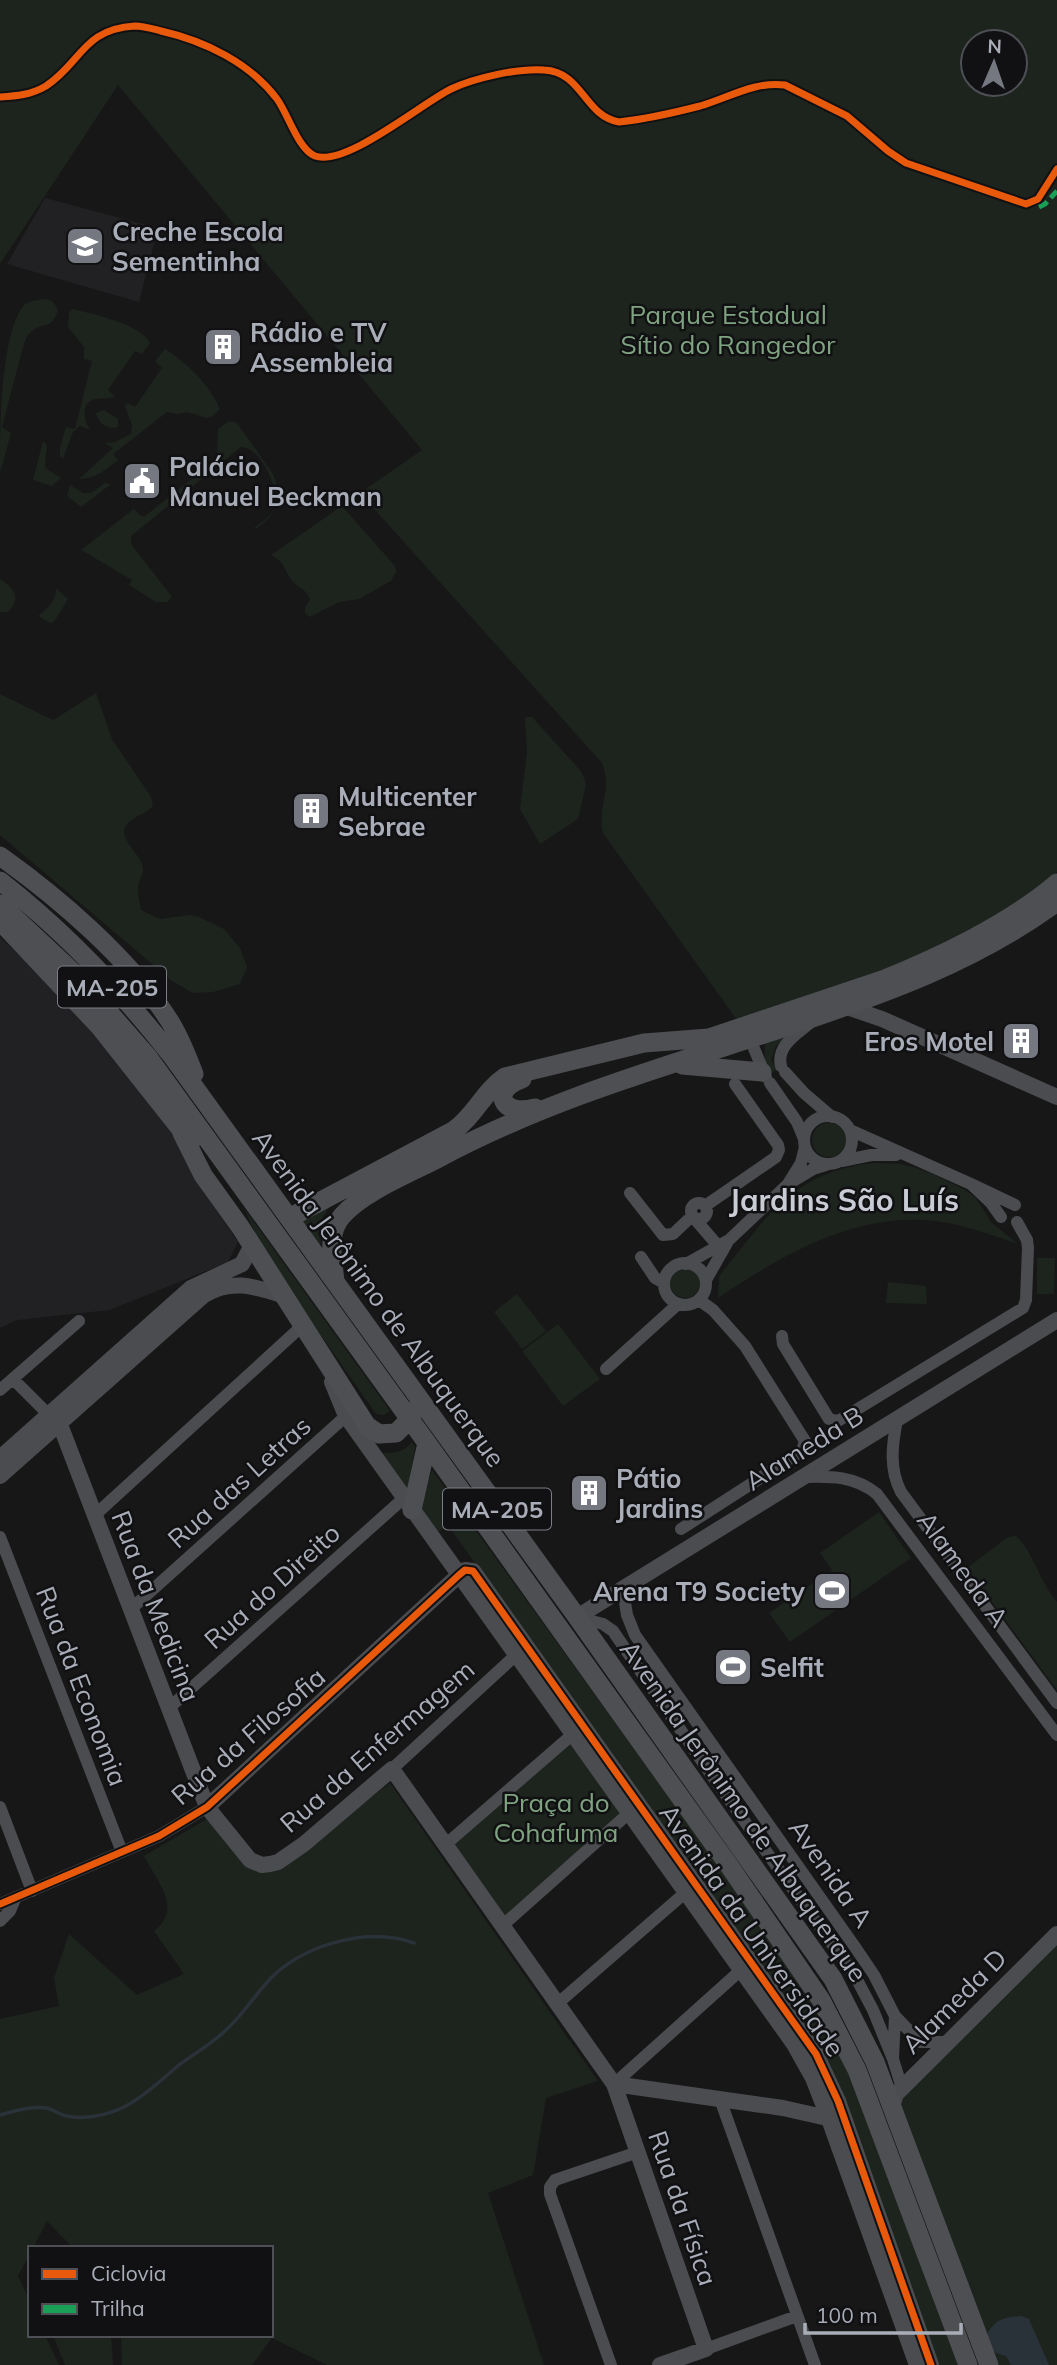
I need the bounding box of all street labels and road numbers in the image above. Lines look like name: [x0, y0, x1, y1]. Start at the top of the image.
road number: MA-205: [58, 967, 166, 1007]
street label: Avenida Jerônimo de Albuquerque: [245, 1123, 513, 1473]
street label: Alameda B: [739, 1399, 869, 1497]
street label: Rua das Letras: [161, 1409, 317, 1555]
road number: MA-205: [443, 1489, 551, 1530]
street label: Alameda A: [910, 1505, 1016, 1633]
street label: Rua da Medicina: [104, 1506, 208, 1706]
street label: Rua do Direito: [197, 1516, 347, 1656]
street label: Rua da Economia: [29, 1582, 135, 1790]
street label: Avenida Jerônimo de Albuquerque: [613, 1634, 875, 1988]
street label: Rua da Enfermagem: [273, 1653, 481, 1839]
street label: Rua da Filosofia: [164, 1660, 332, 1812]
street label: Avenida da Universidade: [652, 1797, 852, 2063]
street label: Avenida A: [782, 1812, 880, 1934]
street label: Alameda D: [895, 1942, 1013, 2060]
street label: Rua da Física: [641, 2126, 725, 2290]

